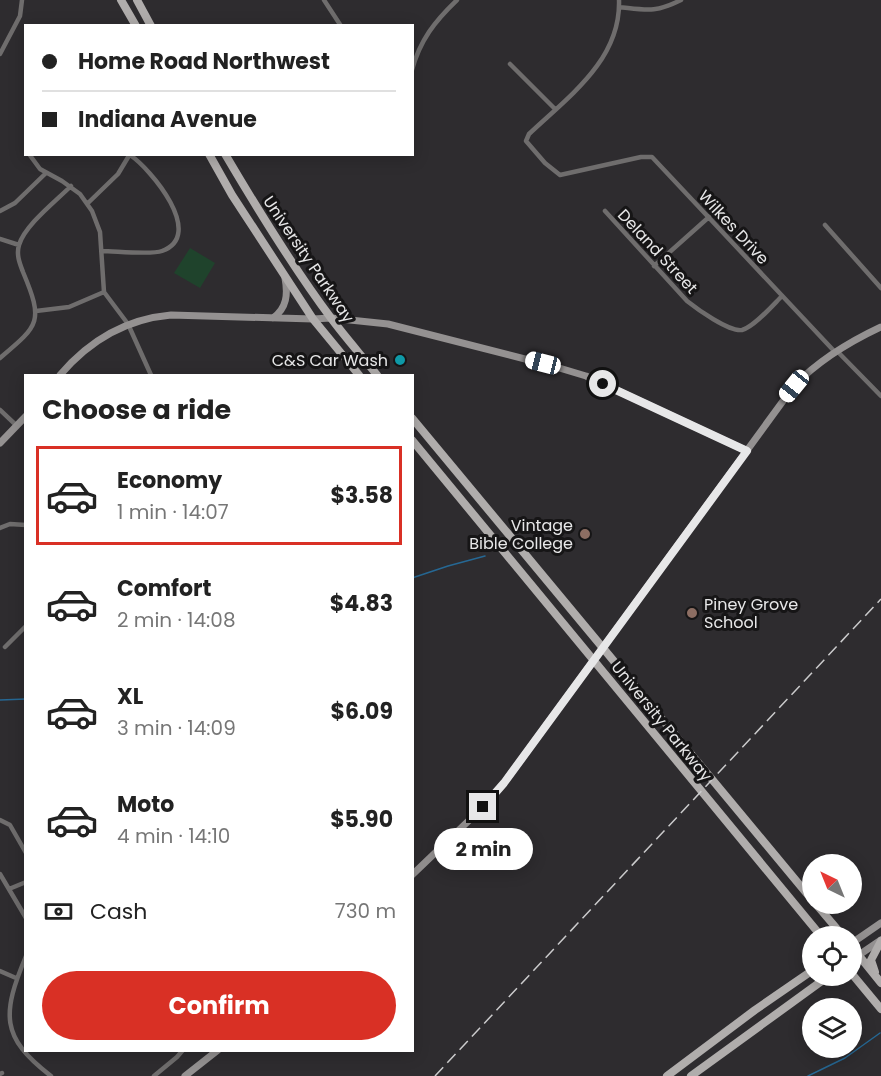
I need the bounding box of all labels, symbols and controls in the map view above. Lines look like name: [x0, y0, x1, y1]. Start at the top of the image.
text: Home Road Northwest: [78, 46, 330, 77]
text: Indiana Avenue: [78, 104, 257, 135]
street label: Wilkes Drive: [693, 185, 774, 270]
street label: University Parkway: [258, 191, 360, 327]
street label: Deland Street: [612, 204, 703, 299]
place label: C&S Car Wash: [272, 349, 388, 372]
car: [523, 350, 563, 376]
marker: C&S Car Wash: [393, 353, 407, 367]
car: [776, 366, 812, 406]
route start: [589, 370, 616, 397]
text: Choose a ride: [42, 391, 231, 428]
text: Economy: [117, 465, 222, 496]
icon: car: [45, 469, 99, 523]
text: $3.58: [330, 480, 393, 511]
text: 1 min · 14:07: [117, 498, 229, 526]
place label: Vintage Bible College: [469, 514, 573, 555]
marker: Vintage Bible College: [578, 527, 592, 541]
text: Comfort: [117, 573, 211, 604]
icon: car: [45, 577, 99, 631]
text: $4.83: [330, 588, 393, 619]
place label: Piney Grove School: [704, 593, 798, 634]
text: 2 min · 14:08: [117, 606, 236, 634]
marker: Piney Grove School: [685, 606, 699, 620]
street label: University Parkway: [606, 656, 717, 786]
text: XL: [117, 681, 143, 712]
icon: car: [45, 685, 99, 739]
text: $6.09: [330, 696, 393, 727]
text: 3 min · 14:09: [117, 714, 236, 742]
text: Moto: [117, 789, 174, 820]
icon: car: [45, 793, 99, 847]
route end: [469, 793, 496, 820]
text: $5.90: [330, 804, 393, 835]
text: 4 min · 14:10: [117, 822, 230, 850]
callout: 2 min: [434, 828, 532, 870]
text: 2 min: [455, 835, 512, 863]
north arrow: [802, 854, 862, 914]
map controls: [802, 854, 862, 1058]
icon: cash: [42, 895, 75, 928]
text: Cash: [90, 896, 147, 927]
text: 730 m: [335, 897, 396, 925]
button: locate: [802, 926, 862, 986]
button: Confirm: [42, 971, 396, 1040]
button: layers: [802, 998, 862, 1058]

